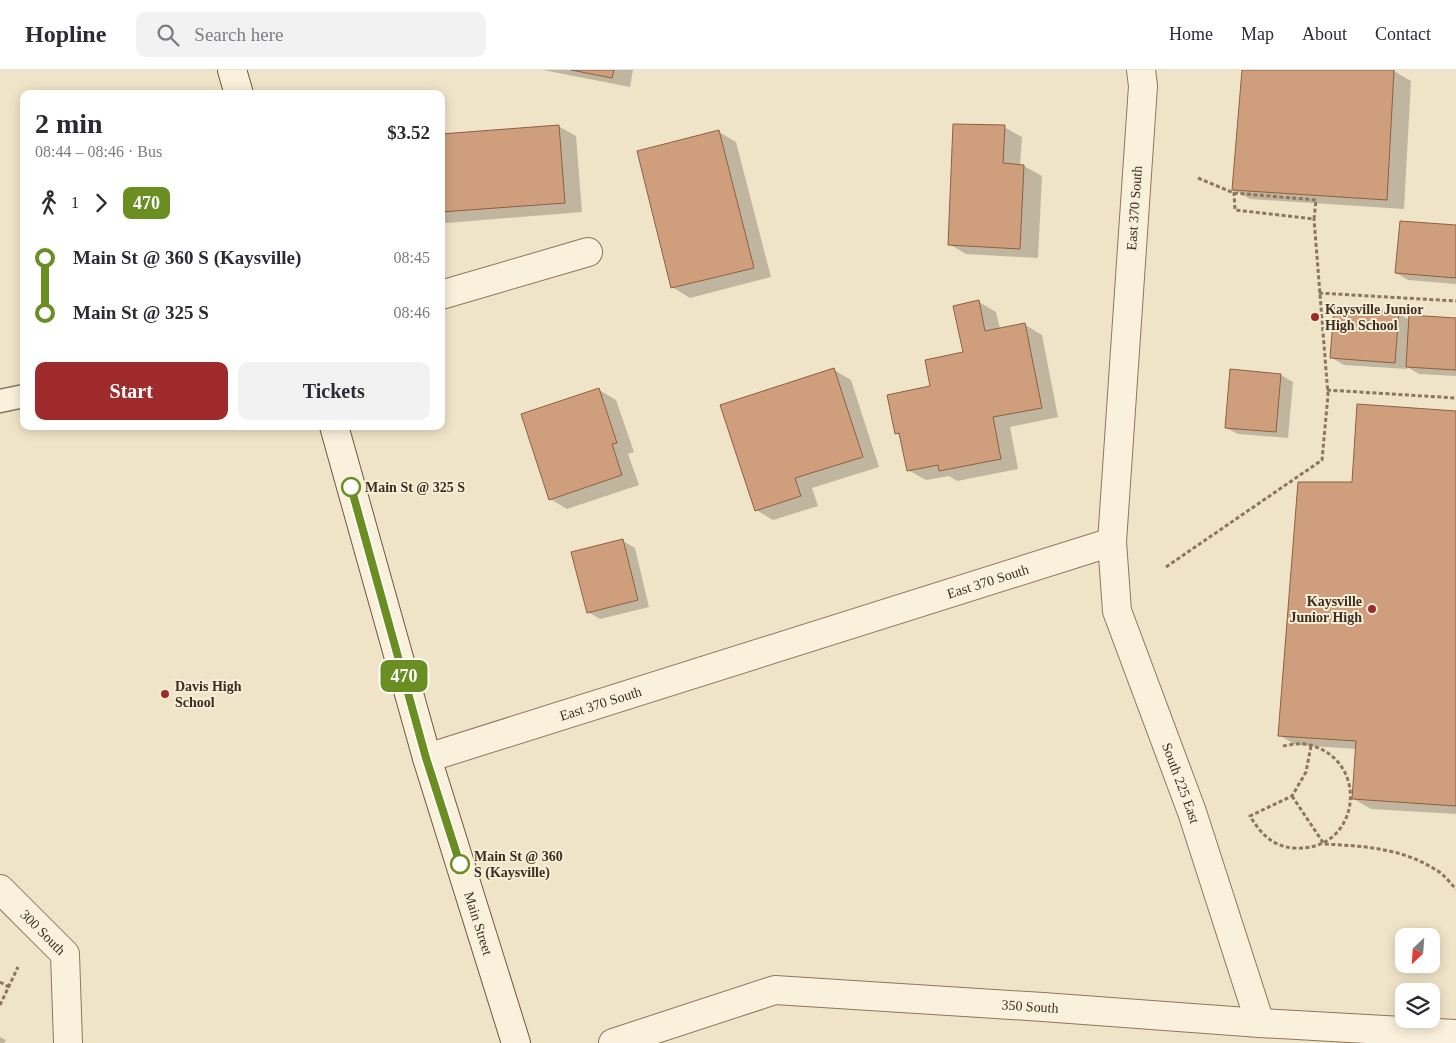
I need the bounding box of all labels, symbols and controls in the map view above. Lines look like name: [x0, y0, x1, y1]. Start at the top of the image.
search box: [136, 12, 486, 57]
text: Hopline: [25, 21, 106, 47]
icon: search: [154, 21, 182, 49]
text: Search here: [194, 24, 284, 45]
text: Home: [1169, 24, 1213, 44]
text: Map: [1241, 24, 1274, 44]
text: About: [1302, 24, 1347, 44]
text: Contact: [1375, 24, 1431, 44]
text: 2 min: [35, 108, 103, 139]
text: $3.52: [387, 122, 430, 143]
text: 08:44 – 08:46 · Bus: [35, 143, 162, 160]
street label: East 370 South: [1124, 165, 1145, 251]
icon: walk: [35, 189, 63, 217]
icon: forward: [87, 189, 115, 217]
text: 470: [133, 193, 160, 213]
text: 1: [71, 194, 79, 211]
text: Main St @ 360 S (Kaysville): [73, 247, 301, 268]
text: 08:45: [394, 249, 430, 266]
text: Main St @ 325 S: [73, 302, 209, 323]
place label: Kaysville Junior High School: [1325, 302, 1423, 333]
text: 08:46: [394, 304, 430, 321]
marker: Kaysville Junior High School: [1309, 311, 1321, 323]
button: Start: [35, 362, 228, 420]
button: Tickets: [238, 362, 430, 420]
marker: Main St @ 325 S: [341, 477, 361, 497]
place label: Main St @ 325 S: [365, 480, 465, 495]
street label: East 370 South: [945, 562, 1031, 602]
place label: Kaysville Junior High: [1290, 594, 1362, 625]
marker: Kaysville Junior High: [1366, 603, 1378, 615]
line badge: 470: [375, 660, 433, 692]
text: 470: [391, 666, 418, 686]
place label: Davis High School: [175, 679, 242, 710]
street label: East 370 South: [558, 684, 643, 724]
marker: Davis High School: [159, 688, 171, 700]
street label: South 225 East: [1159, 741, 1202, 826]
place label: Main St @ 360 S (Kaysville): [474, 849, 563, 881]
marker: Main St @ 360 S (Kaysville): [450, 854, 470, 874]
street label: Main Street: [461, 890, 495, 957]
street label: 300 South: [17, 907, 68, 958]
north arrow: [1395, 928, 1440, 972]
map controls: [1395, 928, 1440, 1028]
button: layers: [1395, 983, 1440, 1028]
street label: 350 South: [1001, 997, 1059, 1016]

